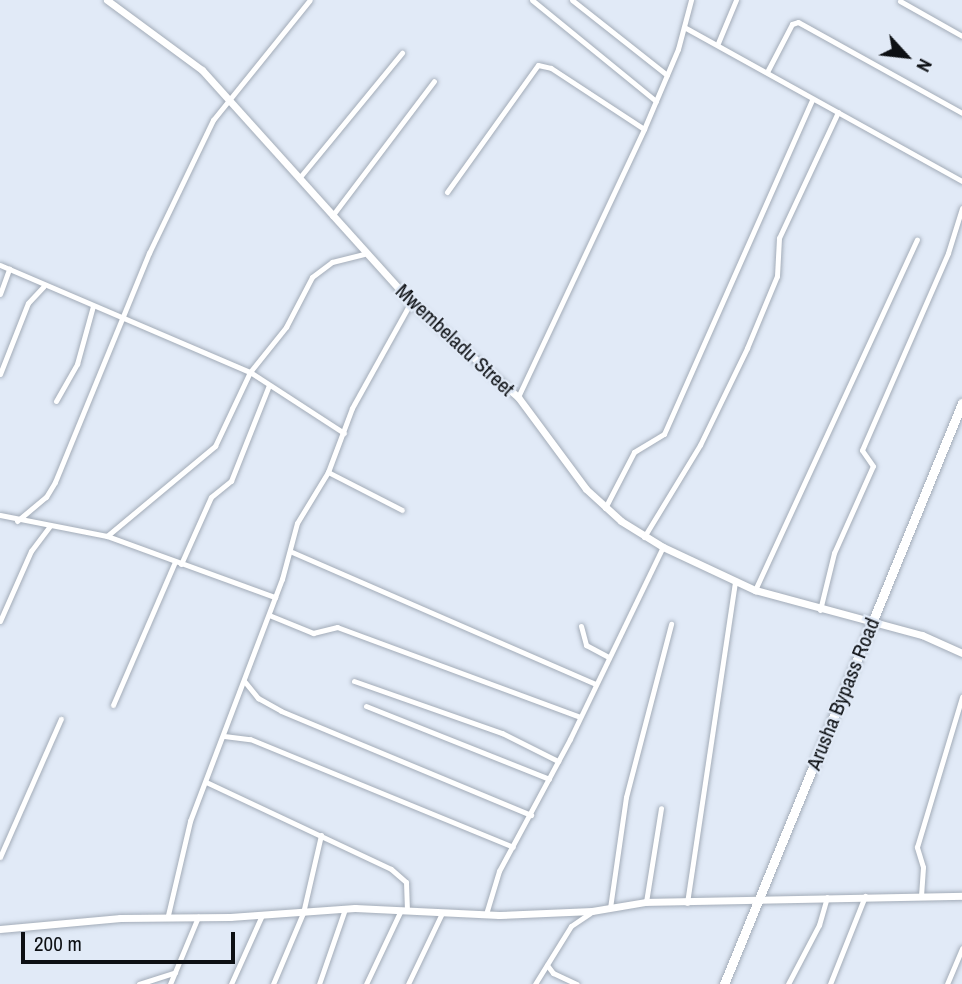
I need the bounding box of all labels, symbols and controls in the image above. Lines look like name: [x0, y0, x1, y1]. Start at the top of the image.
north arrow: [871, 21, 941, 91]
text: N: [911, 55, 939, 76]
street label: Mwembeladu Street: [390, 279, 520, 401]
street label: Arusha Bypass Road: [801, 614, 885, 774]
scale bar: [24, 918, 238, 962]
text: 200 m: [34, 929, 82, 958]

